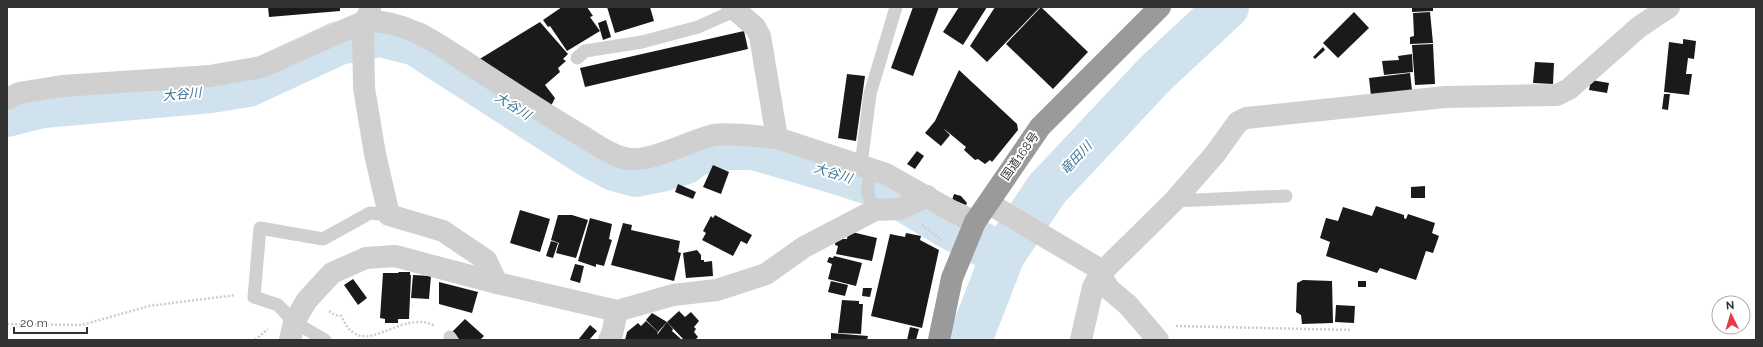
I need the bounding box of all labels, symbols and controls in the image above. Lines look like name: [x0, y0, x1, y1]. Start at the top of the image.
water label: 大谷川: [162, 85, 204, 103]
water label: 大谷川: [492, 89, 535, 124]
street label: 国道168号: [998, 129, 1042, 183]
water label: 竜田川: [1057, 137, 1096, 177]
water label: 大谷川: [812, 160, 856, 186]
north arrow: [1711, 295, 1751, 335]
text: N: [1725, 299, 1735, 312]
scale bar: [14, 309, 87, 335]
text: 20 m: [20, 316, 48, 330]

